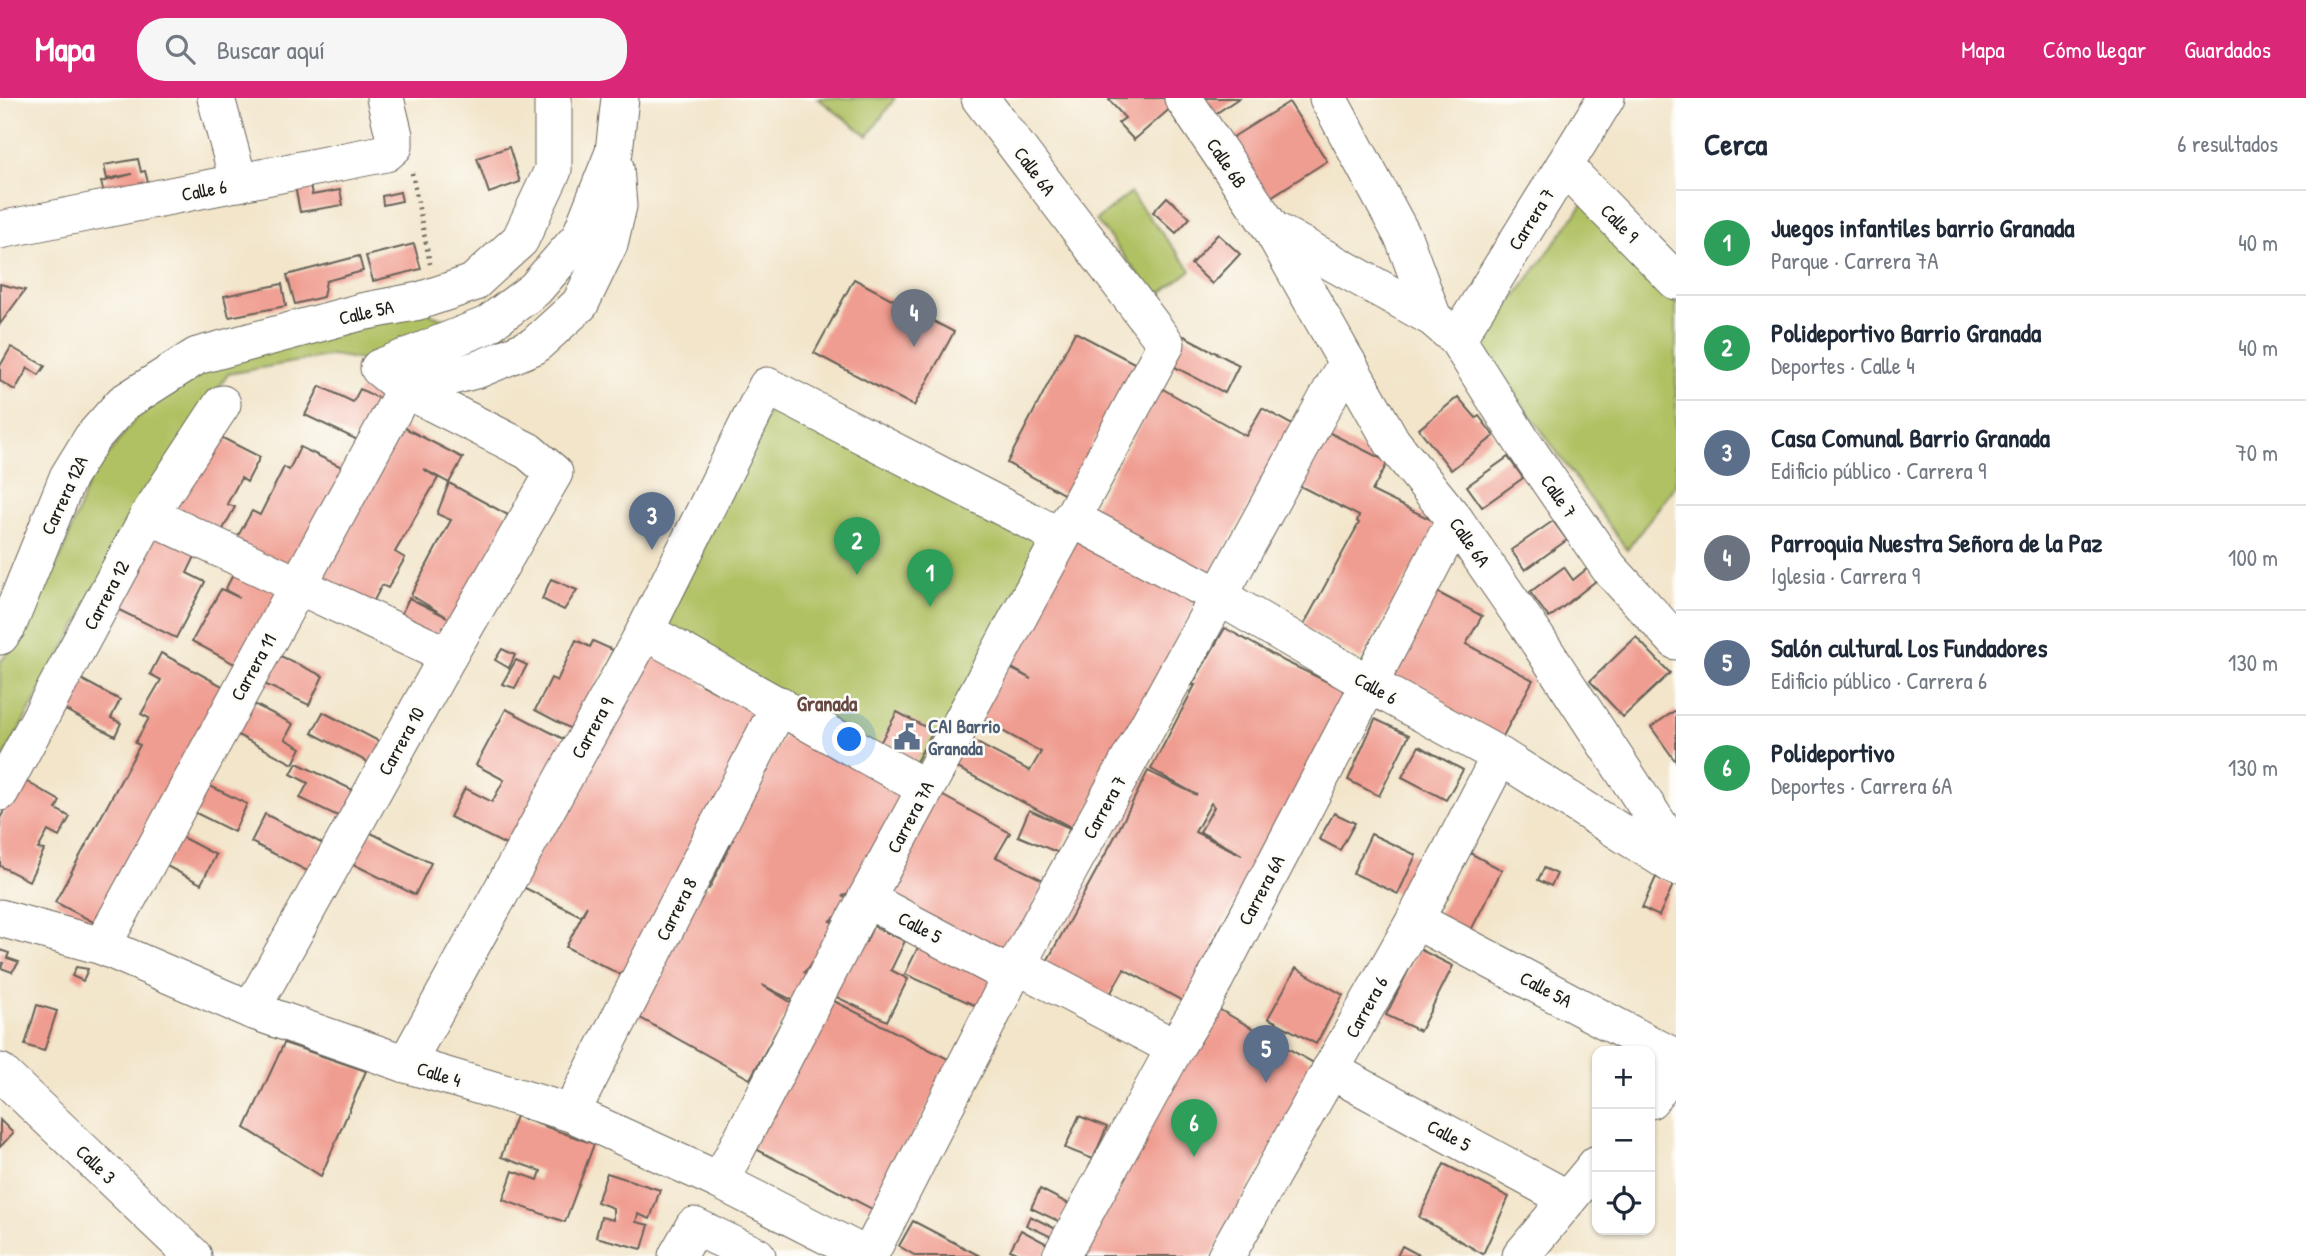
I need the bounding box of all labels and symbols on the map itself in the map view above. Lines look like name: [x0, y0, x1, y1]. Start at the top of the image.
street label: Calle 6B: [1201, 133, 1253, 193]
street label: Calle 6A: [1008, 141, 1062, 201]
street label: Calle 6: [179, 173, 229, 207]
street label: Carrera 7: [1502, 183, 1560, 255]
street label: Calle 9: [1595, 198, 1645, 248]
pin: 4: [891, 289, 937, 347]
street label: Calle 5A: [336, 293, 396, 331]
street label: Carrera 12A: [34, 451, 94, 539]
street label: Calle 7: [1535, 469, 1583, 523]
pin: 3: [629, 492, 675, 550]
street label: Calle 6A: [1444, 512, 1496, 572]
pin: 2: [834, 517, 880, 575]
pin: 1: [907, 549, 953, 607]
street label: Carrera 12: [77, 556, 135, 634]
street label: Carrera 11: [224, 629, 282, 705]
street label: Calle 6: [1350, 666, 1402, 710]
district label: Granada: [797, 689, 858, 718]
street label: Carrera 9: [565, 693, 619, 763]
street label: Carrera 10: [372, 702, 430, 780]
place label: CAI Barrio Granada: [928, 713, 1000, 761]
your location: [832, 722, 866, 756]
public building icon: CAI Barrio Granada: [892, 722, 922, 752]
street label: Carrera 7: [1076, 771, 1132, 843]
street label: Carrera 7A: [880, 777, 940, 857]
street label: Carrera 6A: [1232, 850, 1290, 930]
street label: Carrera 8: [649, 873, 703, 945]
street label: Calle 5: [894, 905, 946, 949]
street label: Calle 5A: [1515, 965, 1577, 1013]
street label: Carrera 6: [1338, 971, 1394, 1043]
pin: 5: [1243, 1025, 1289, 1083]
street label: Calle 4: [414, 1055, 464, 1093]
pin: 6: [1171, 1099, 1217, 1157]
street label: Calle 5: [1423, 1113, 1475, 1157]
street label: Calle 3: [70, 1138, 122, 1190]

